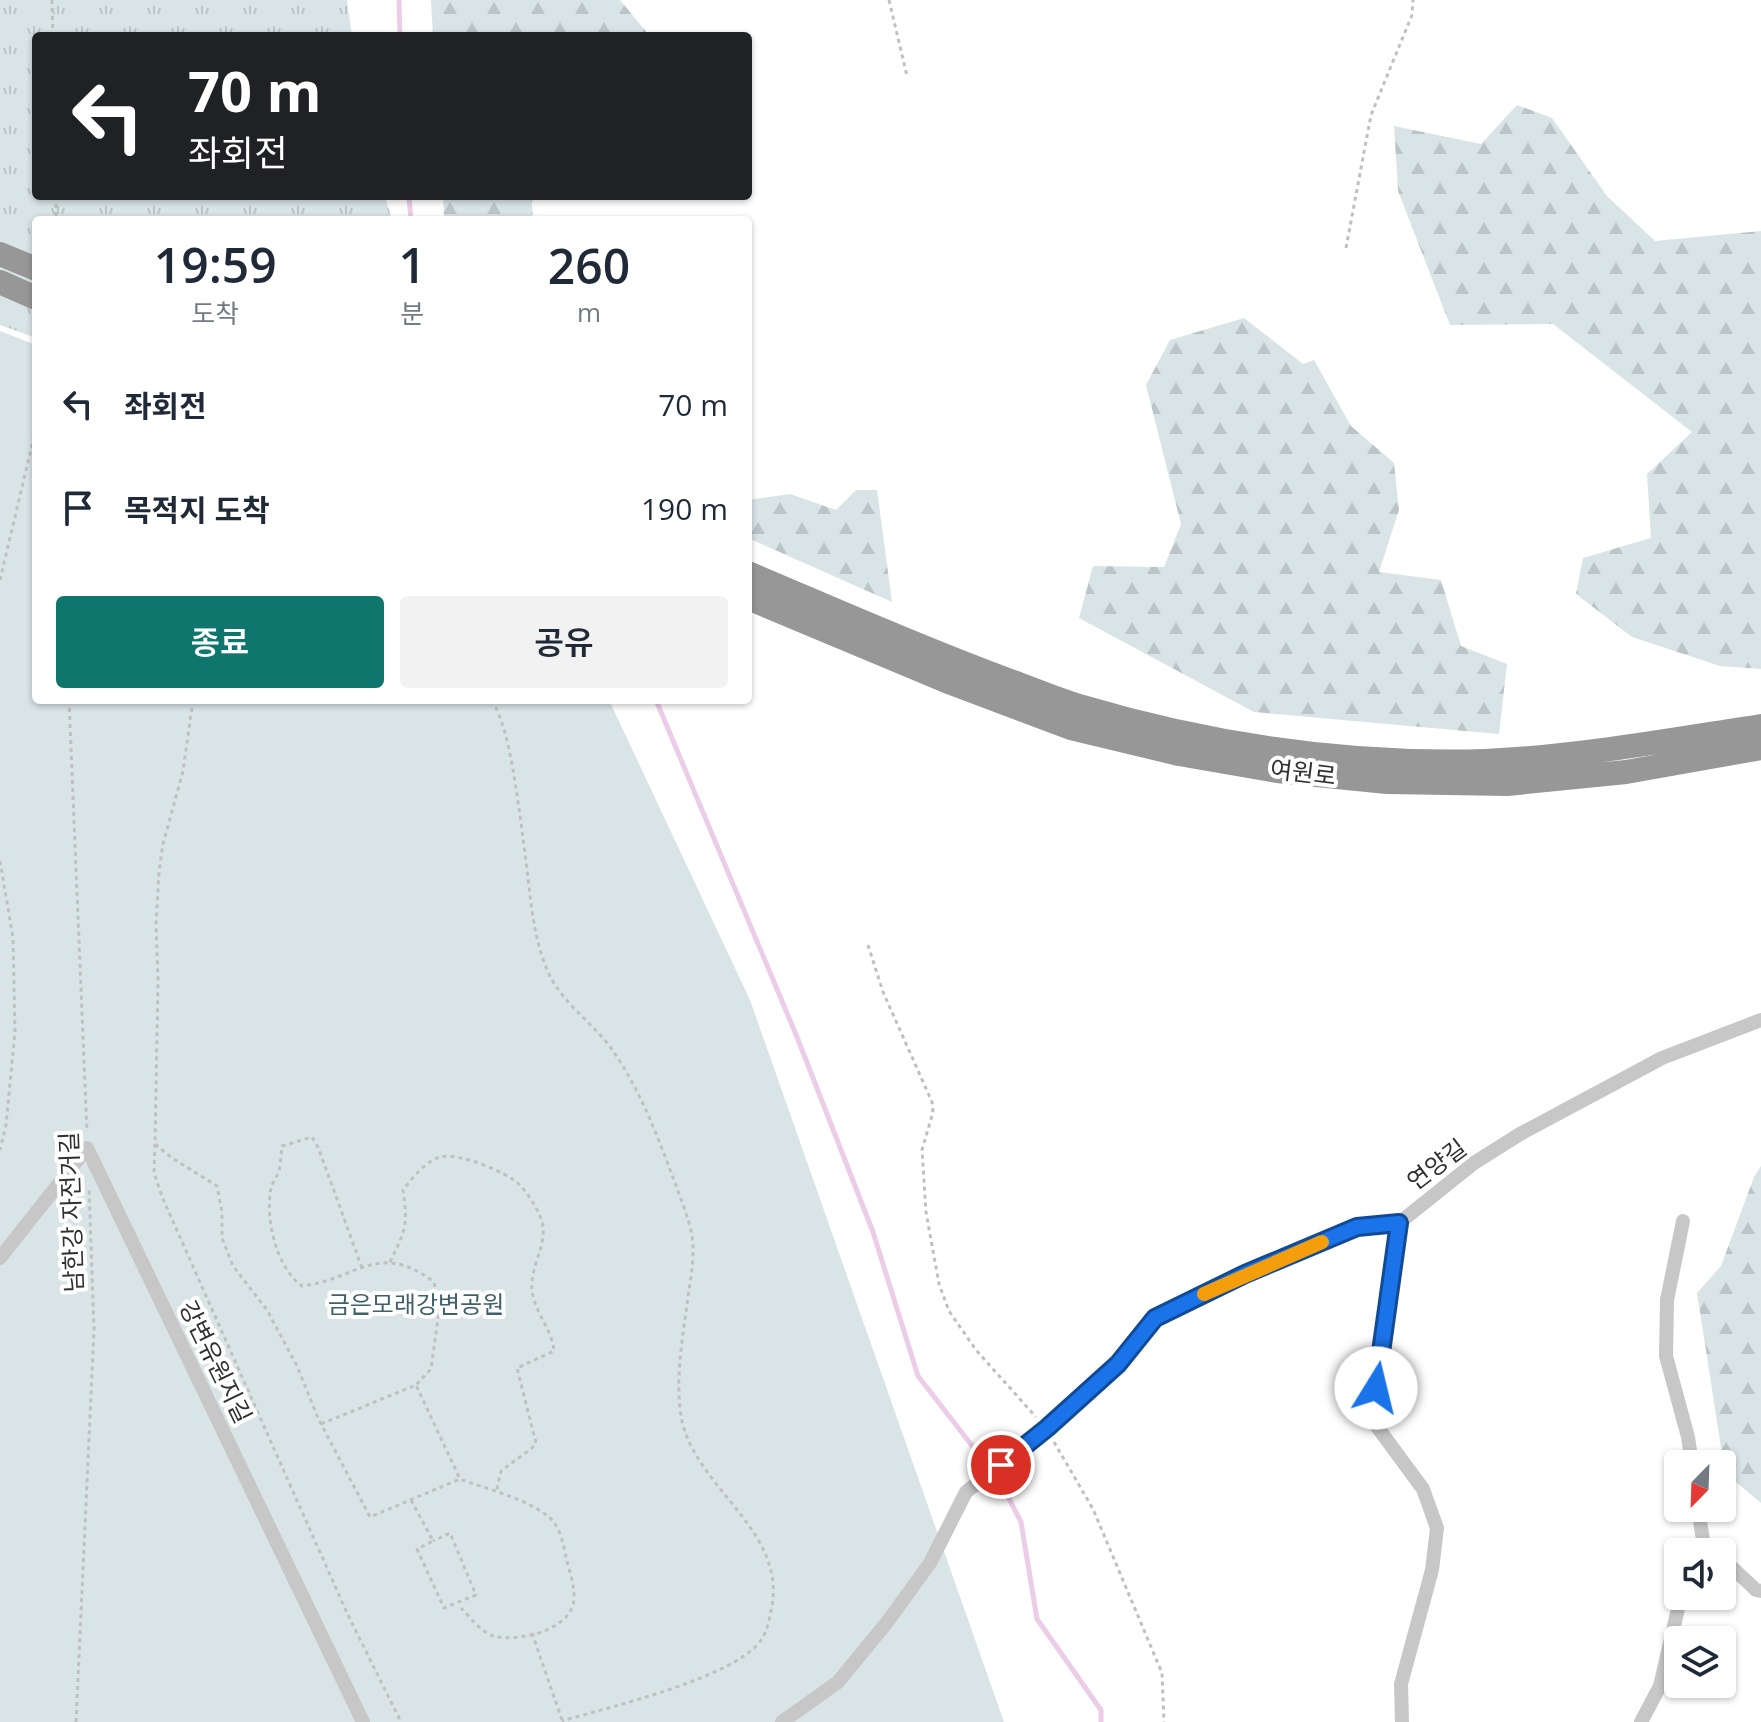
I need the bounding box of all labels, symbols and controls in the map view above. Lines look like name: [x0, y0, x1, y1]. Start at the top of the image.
text: 70 m: [188, 52, 322, 128]
icon: left: [56, 64, 160, 168]
text: 좌회전: [188, 128, 287, 177]
text: 19:59: [154, 232, 277, 297]
text: 1: [399, 232, 426, 297]
text: 260: [548, 233, 630, 298]
text: m: [577, 294, 601, 330]
text: 도착: [191, 295, 239, 331]
text: 분: [400, 295, 424, 331]
icon: left: [56, 382, 100, 426]
text: 70 m: [658, 384, 728, 425]
text: 좌회전: [124, 385, 207, 426]
icon: arrive: [56, 486, 100, 530]
text: 190 m: [641, 488, 728, 529]
text: 목적지 도착: [124, 489, 270, 530]
button: 종료: [56, 596, 384, 688]
button: 공유: [400, 596, 728, 688]
street label: 여원로: [1268, 751, 1338, 792]
street label: 남한강 자전거길: [51, 1131, 90, 1293]
street label: 연양길: [1400, 1131, 1472, 1197]
park label: 금은모래강변공원: [328, 1287, 504, 1320]
street label: 강변유원지길: [172, 1295, 260, 1428]
position arrow: [1334, 1346, 1418, 1430]
pin: [967, 1431, 1035, 1499]
icon: arrive: [979, 1443, 1023, 1487]
north arrow: [1664, 1450, 1736, 1522]
map controls: [1664, 1450, 1736, 1698]
button: sound: [1664, 1538, 1736, 1610]
button: layers: [1664, 1626, 1736, 1698]

